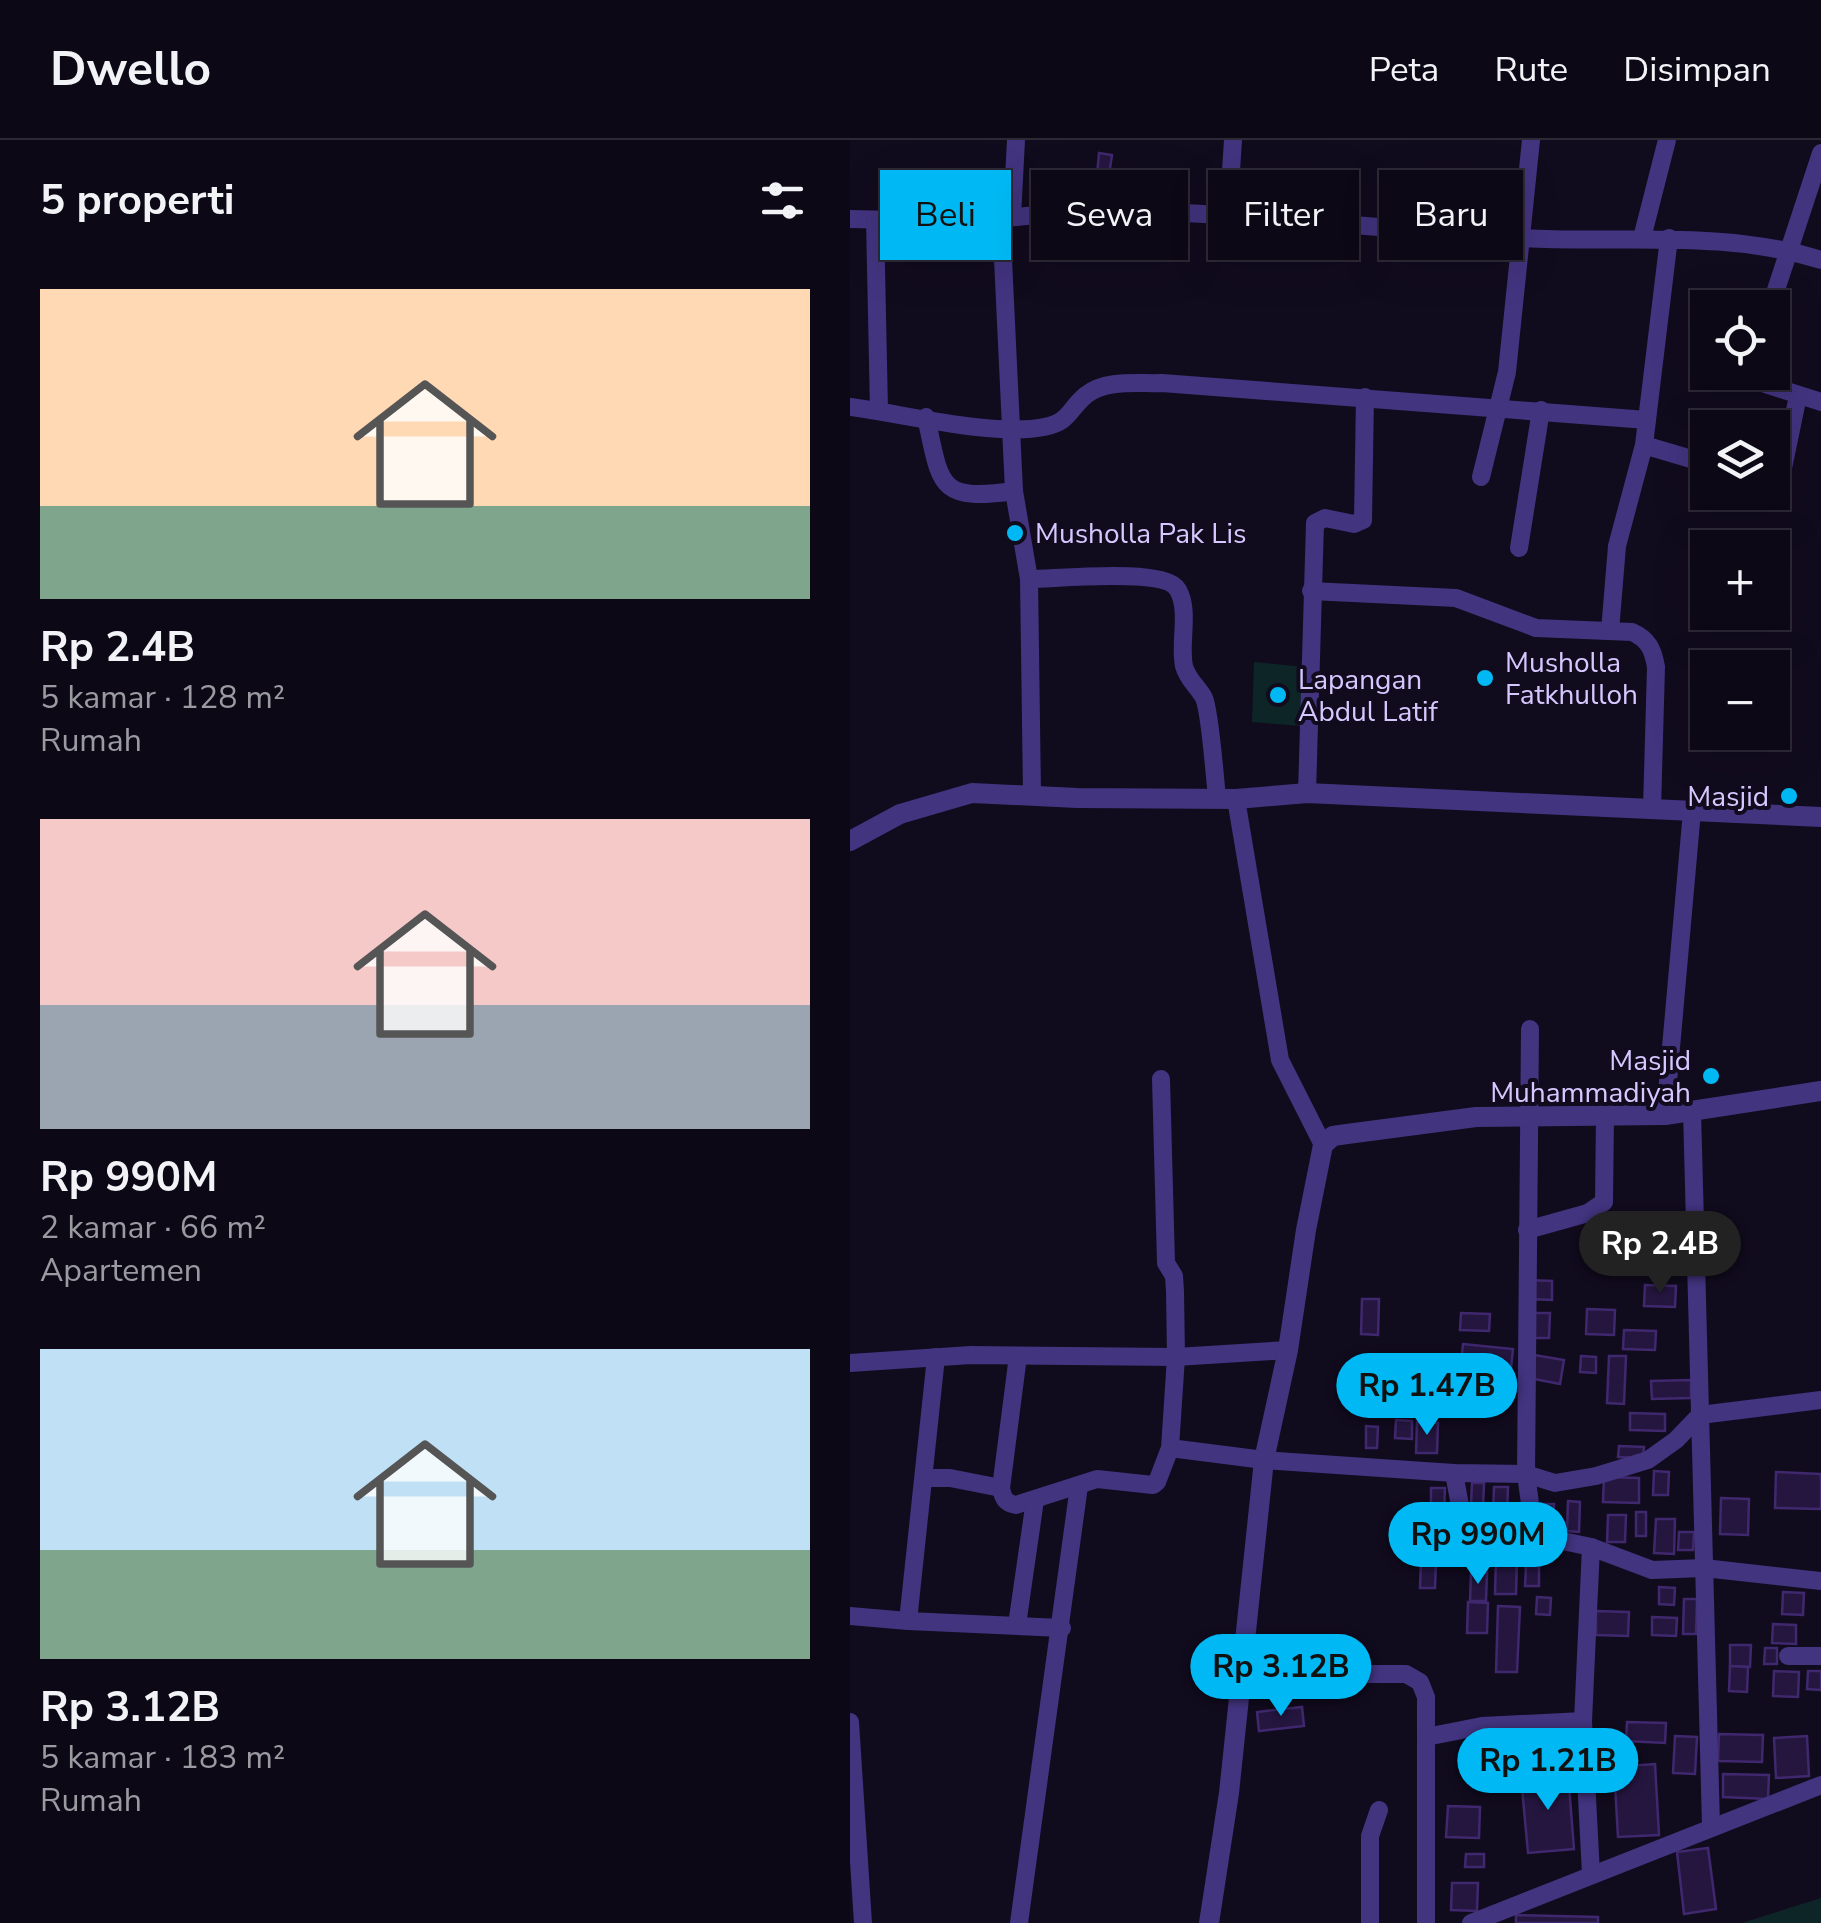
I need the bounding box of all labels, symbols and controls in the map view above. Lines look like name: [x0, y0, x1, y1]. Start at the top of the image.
text: Dwello: [50, 36, 211, 102]
text: Peta: [1369, 46, 1439, 93]
text: Rute: [1494, 46, 1568, 93]
text: Disimpan: [1623, 46, 1771, 93]
chip: Beli: [880, 170, 1011, 260]
chip: Sewa: [1031, 170, 1188, 260]
chip: Filter: [1208, 170, 1359, 260]
chip: Baru: [1379, 170, 1523, 260]
text: 5 properti: [40, 172, 235, 229]
icon: filters: [755, 173, 810, 228]
map controls: [1690, 290, 1790, 750]
button: locate: [1690, 290, 1790, 390]
icon: home: [335, 354, 515, 534]
button: layers: [1690, 410, 1790, 510]
place label: Musholla Pak Lis: [1035, 515, 1246, 553]
marker: Musholla Pak Lis: [1004, 522, 1026, 544]
button: +: [1690, 530, 1790, 630]
text: Rp 2.4B: [40, 619, 195, 676]
place label: Musholla Fatkhulloh: [1505, 644, 1638, 714]
button: −: [1690, 650, 1790, 750]
place label: Lapangan Abdul Latif: [1298, 661, 1439, 731]
marker: Musholla Fatkhulloh: [1474, 667, 1496, 689]
text: 5 kamar · 128 m²: [40, 676, 285, 719]
marker: Lapangan Abdul Latif: [1267, 684, 1289, 706]
text: Rumah: [40, 719, 142, 762]
place label: Masjid: [1687, 778, 1769, 816]
marker: Masjid: [1778, 785, 1800, 807]
icon: home: [335, 884, 515, 1064]
place label: Masjid Muhammadiyah: [1490, 1042, 1691, 1112]
marker: Masjid Muhammadiyah: [1700, 1065, 1722, 1087]
text: Rp 990M: [40, 1149, 217, 1206]
text: 2 kamar · 66 m²: [40, 1206, 266, 1249]
pin: Rp 2.4B: [1568, 1211, 1752, 1296]
text: Rp 2.4B: [1601, 1222, 1719, 1265]
text: Apartemen: [40, 1249, 202, 1292]
pin: Rp 1.47B: [1324, 1353, 1530, 1438]
text: Rp 1.47B: [1358, 1364, 1496, 1407]
icon: home: [335, 1414, 515, 1594]
pin: Rp 990M: [1386, 1502, 1570, 1587]
text: Rp 990M: [1410, 1513, 1546, 1556]
pin: Rp 3.12B: [1178, 1634, 1384, 1719]
text: Rp 3.12B: [1212, 1645, 1350, 1688]
text: Rp 3.12B: [40, 1679, 220, 1736]
pin: Rp 1.21B: [1445, 1728, 1651, 1813]
text: 5 kamar · 183 m²: [40, 1736, 285, 1779]
text: Rp 1.21B: [1479, 1739, 1617, 1782]
text: Rumah: [40, 1779, 142, 1822]

